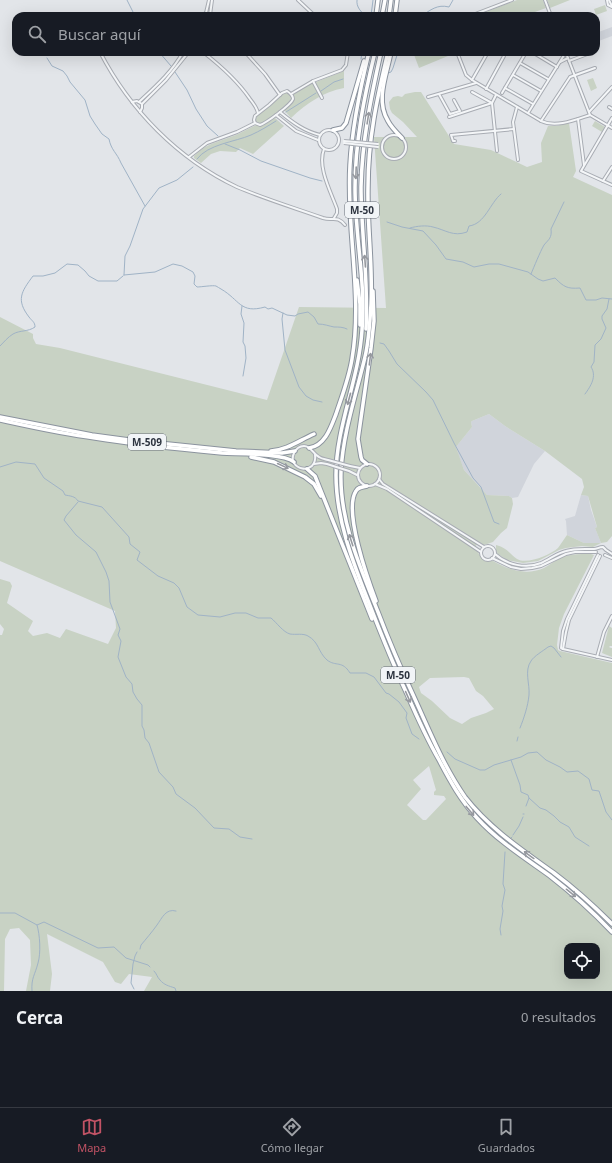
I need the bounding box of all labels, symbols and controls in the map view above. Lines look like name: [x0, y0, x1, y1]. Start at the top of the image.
search box: [12, 12, 600, 56]
icon: search: [26, 23, 48, 45]
text: Buscar aquí: [58, 24, 141, 44]
one-way arrow: [364, 112, 372, 125]
one-way arrow: [352, 166, 359, 179]
road number: M-50: [345, 202, 379, 218]
one-way arrow: [361, 255, 368, 268]
one-way arrow: [366, 352, 374, 365]
one-way arrow: [345, 393, 352, 406]
road number: M-509: [128, 434, 166, 450]
one-way arrow: [276, 463, 288, 470]
one-way arrow: [347, 534, 354, 547]
road number: M-50: [381, 667, 415, 683]
one-way arrow: [405, 691, 412, 703]
one-way arrow: [466, 805, 475, 816]
one-way arrow: [523, 850, 534, 859]
one-way arrow: [565, 888, 576, 897]
map controls: [564, 943, 600, 979]
button: locate: [564, 943, 600, 979]
text: Cerca: [16, 1006, 63, 1029]
text: 0 resultados: [521, 1008, 596, 1026]
tab: Mapa: [77, 1116, 106, 1155]
tab: Cómo llegar: [261, 1116, 323, 1155]
tab: Guardados: [478, 1116, 535, 1155]

